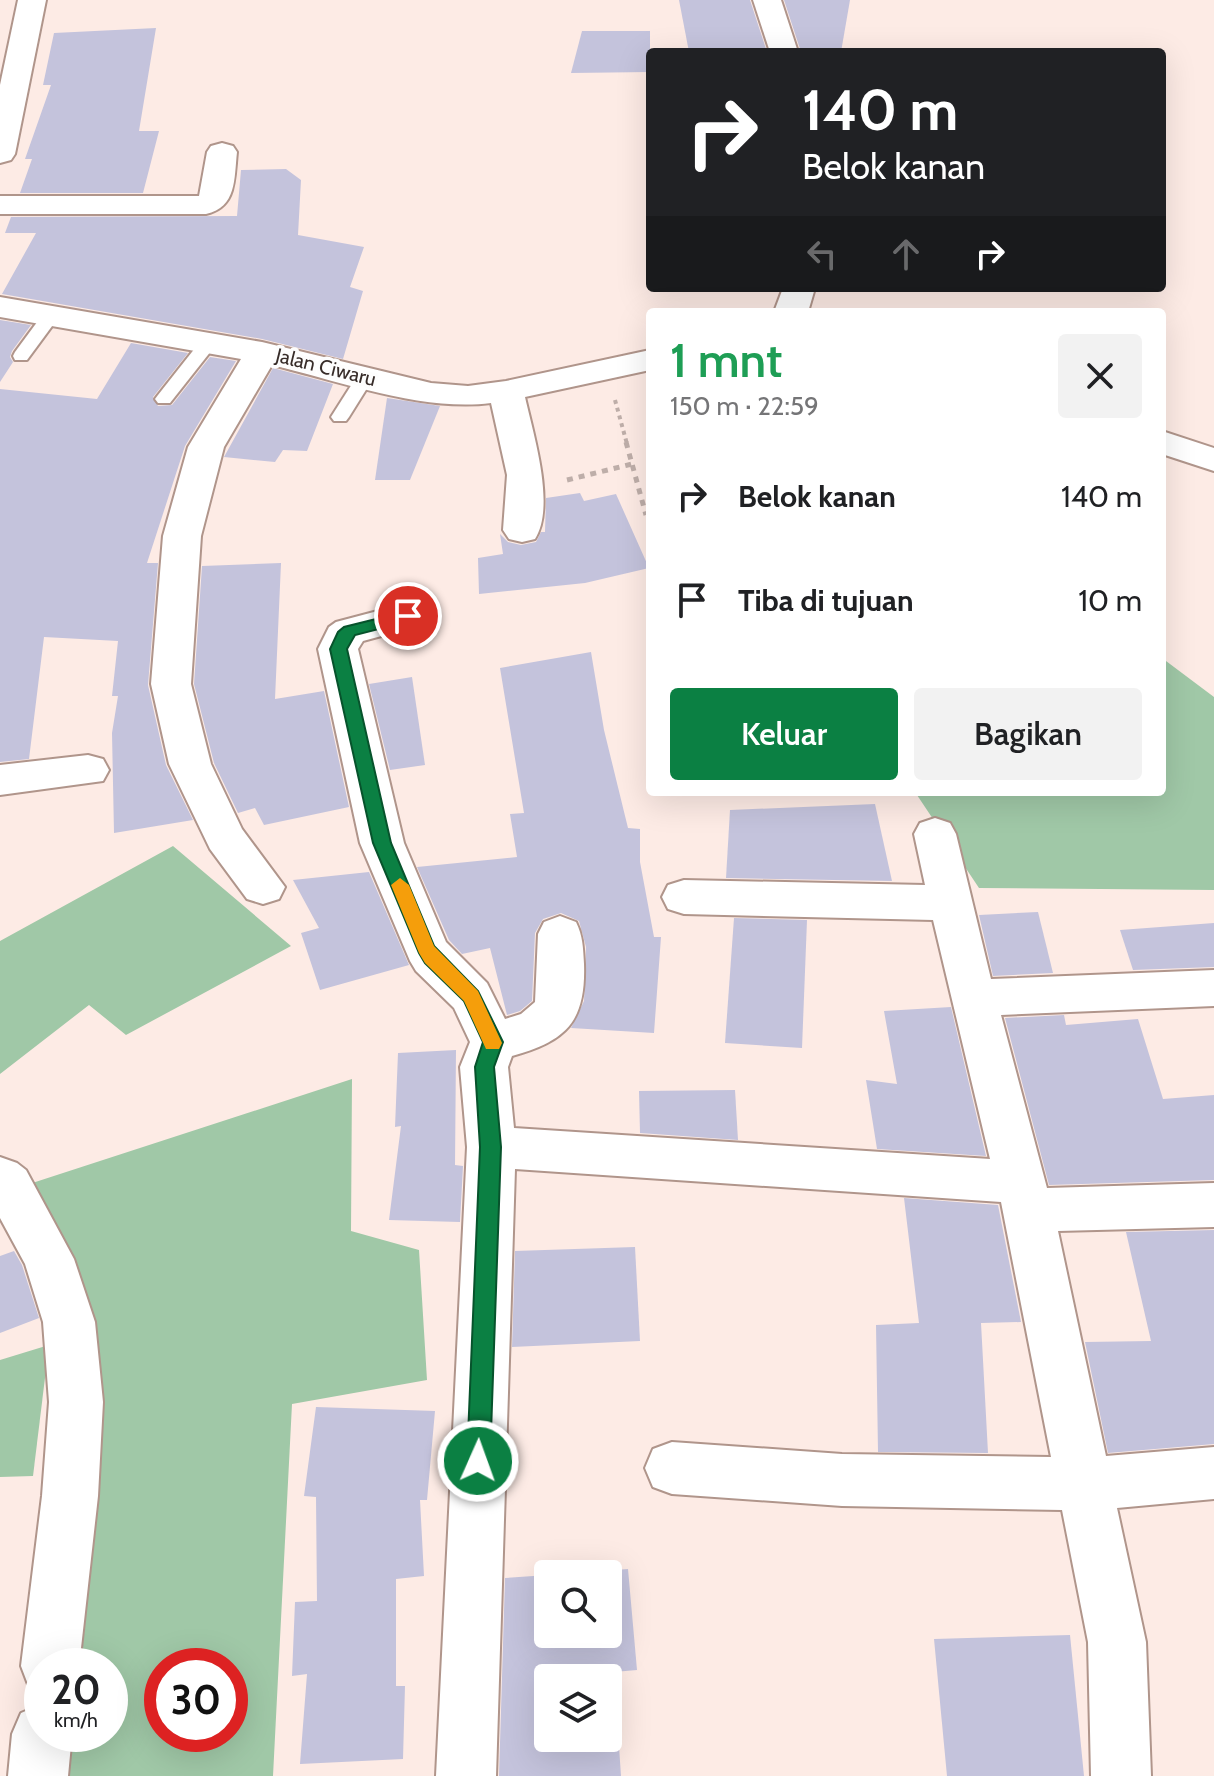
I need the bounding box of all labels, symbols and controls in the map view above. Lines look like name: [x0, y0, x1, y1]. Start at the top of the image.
text: 140 m: [802, 76, 958, 144]
icon: right: [670, 80, 774, 184]
text: Belok kanan: [802, 144, 985, 188]
icon: left: [800, 232, 844, 276]
icon: ahead: [884, 232, 928, 276]
icon: right: [968, 232, 1012, 276]
text: 1 mnt: [670, 331, 782, 389]
button: close: [1058, 334, 1142, 418]
street label: Jalan Ciwaru: [272, 343, 379, 391]
text: 150 m · 22:59: [670, 390, 819, 422]
icon: right: [670, 474, 714, 518]
text: Belok kanan: [738, 478, 896, 515]
text: 140 m: [1061, 478, 1142, 515]
icon: arrive: [670, 578, 714, 622]
pin: [374, 582, 442, 650]
text: Tiba di tujuan: [738, 582, 914, 619]
text: 10 m: [1078, 582, 1142, 619]
icon: arrive: [386, 594, 430, 638]
button: Keluar: [670, 688, 898, 780]
button: Bagikan: [914, 688, 1142, 780]
position arrow: [436, 1419, 520, 1503]
map controls: [534, 1560, 622, 1752]
button: search: [534, 1560, 622, 1648]
speed limit sign: 30: [144, 1648, 248, 1752]
button: layers: [534, 1664, 622, 1752]
text: 20: [51, 1665, 101, 1714]
text: km/h: [54, 1708, 98, 1732]

